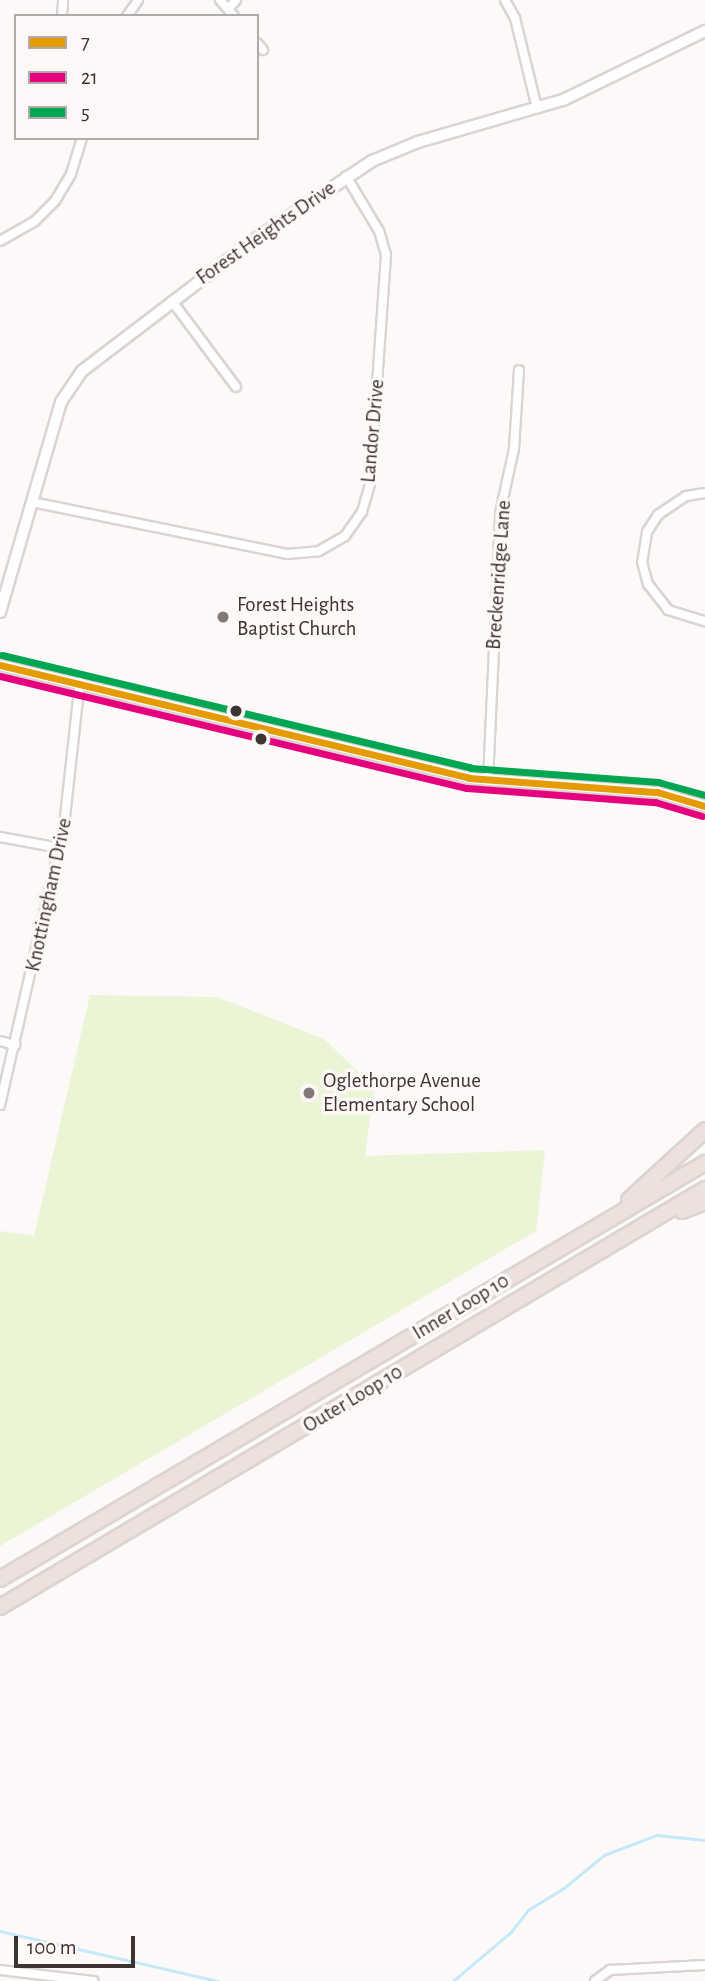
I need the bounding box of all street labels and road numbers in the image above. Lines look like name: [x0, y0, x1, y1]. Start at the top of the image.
street label: Forest Heights Drive: [191, 176, 341, 290]
street label: Landor Drive: [356, 378, 390, 484]
street label: Breckenridge Lane: [481, 499, 517, 651]
street label: Knottingham Drive: [20, 816, 78, 974]
street label: Inner Loop 10: [408, 1268, 514, 1346]
street label: Outer Loop 10: [299, 1359, 407, 1439]

